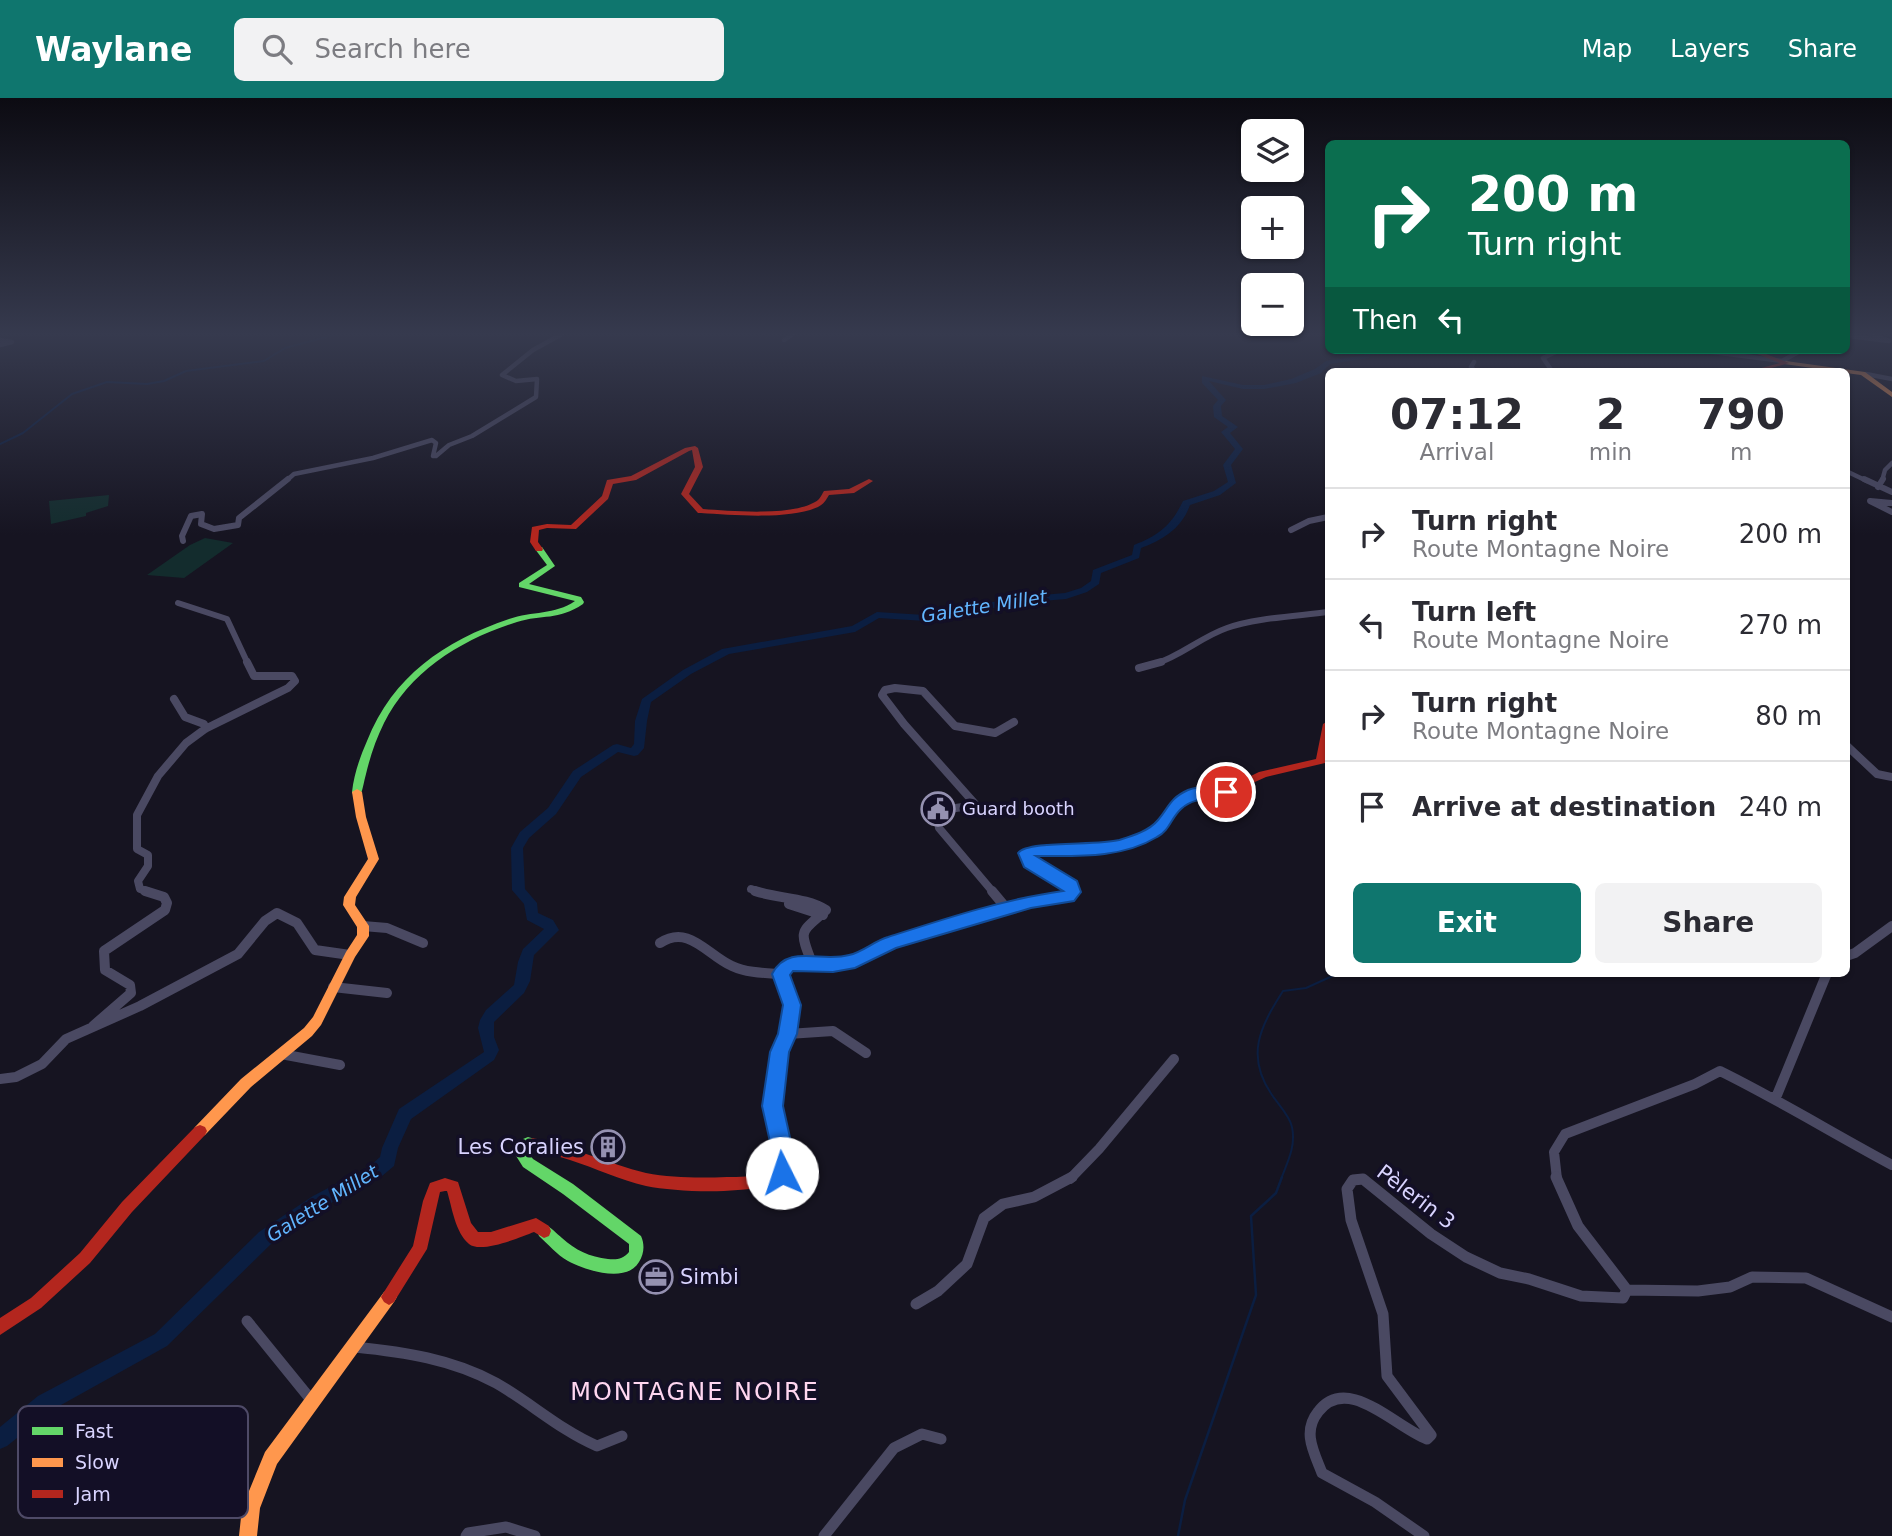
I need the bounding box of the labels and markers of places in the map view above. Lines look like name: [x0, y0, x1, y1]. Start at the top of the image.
pin: [1196, 762, 1256, 822]
public building icon: Guard booth: [919, 790, 957, 828]
place label: Guard booth: [962, 798, 1075, 819]
building icon: Les Coralies: [589, 1128, 627, 1166]
place label: Les Coralies: [458, 1135, 584, 1159]
office icon: Simbi: [637, 1258, 675, 1296]
place label: Simbi: [680, 1265, 739, 1289]

